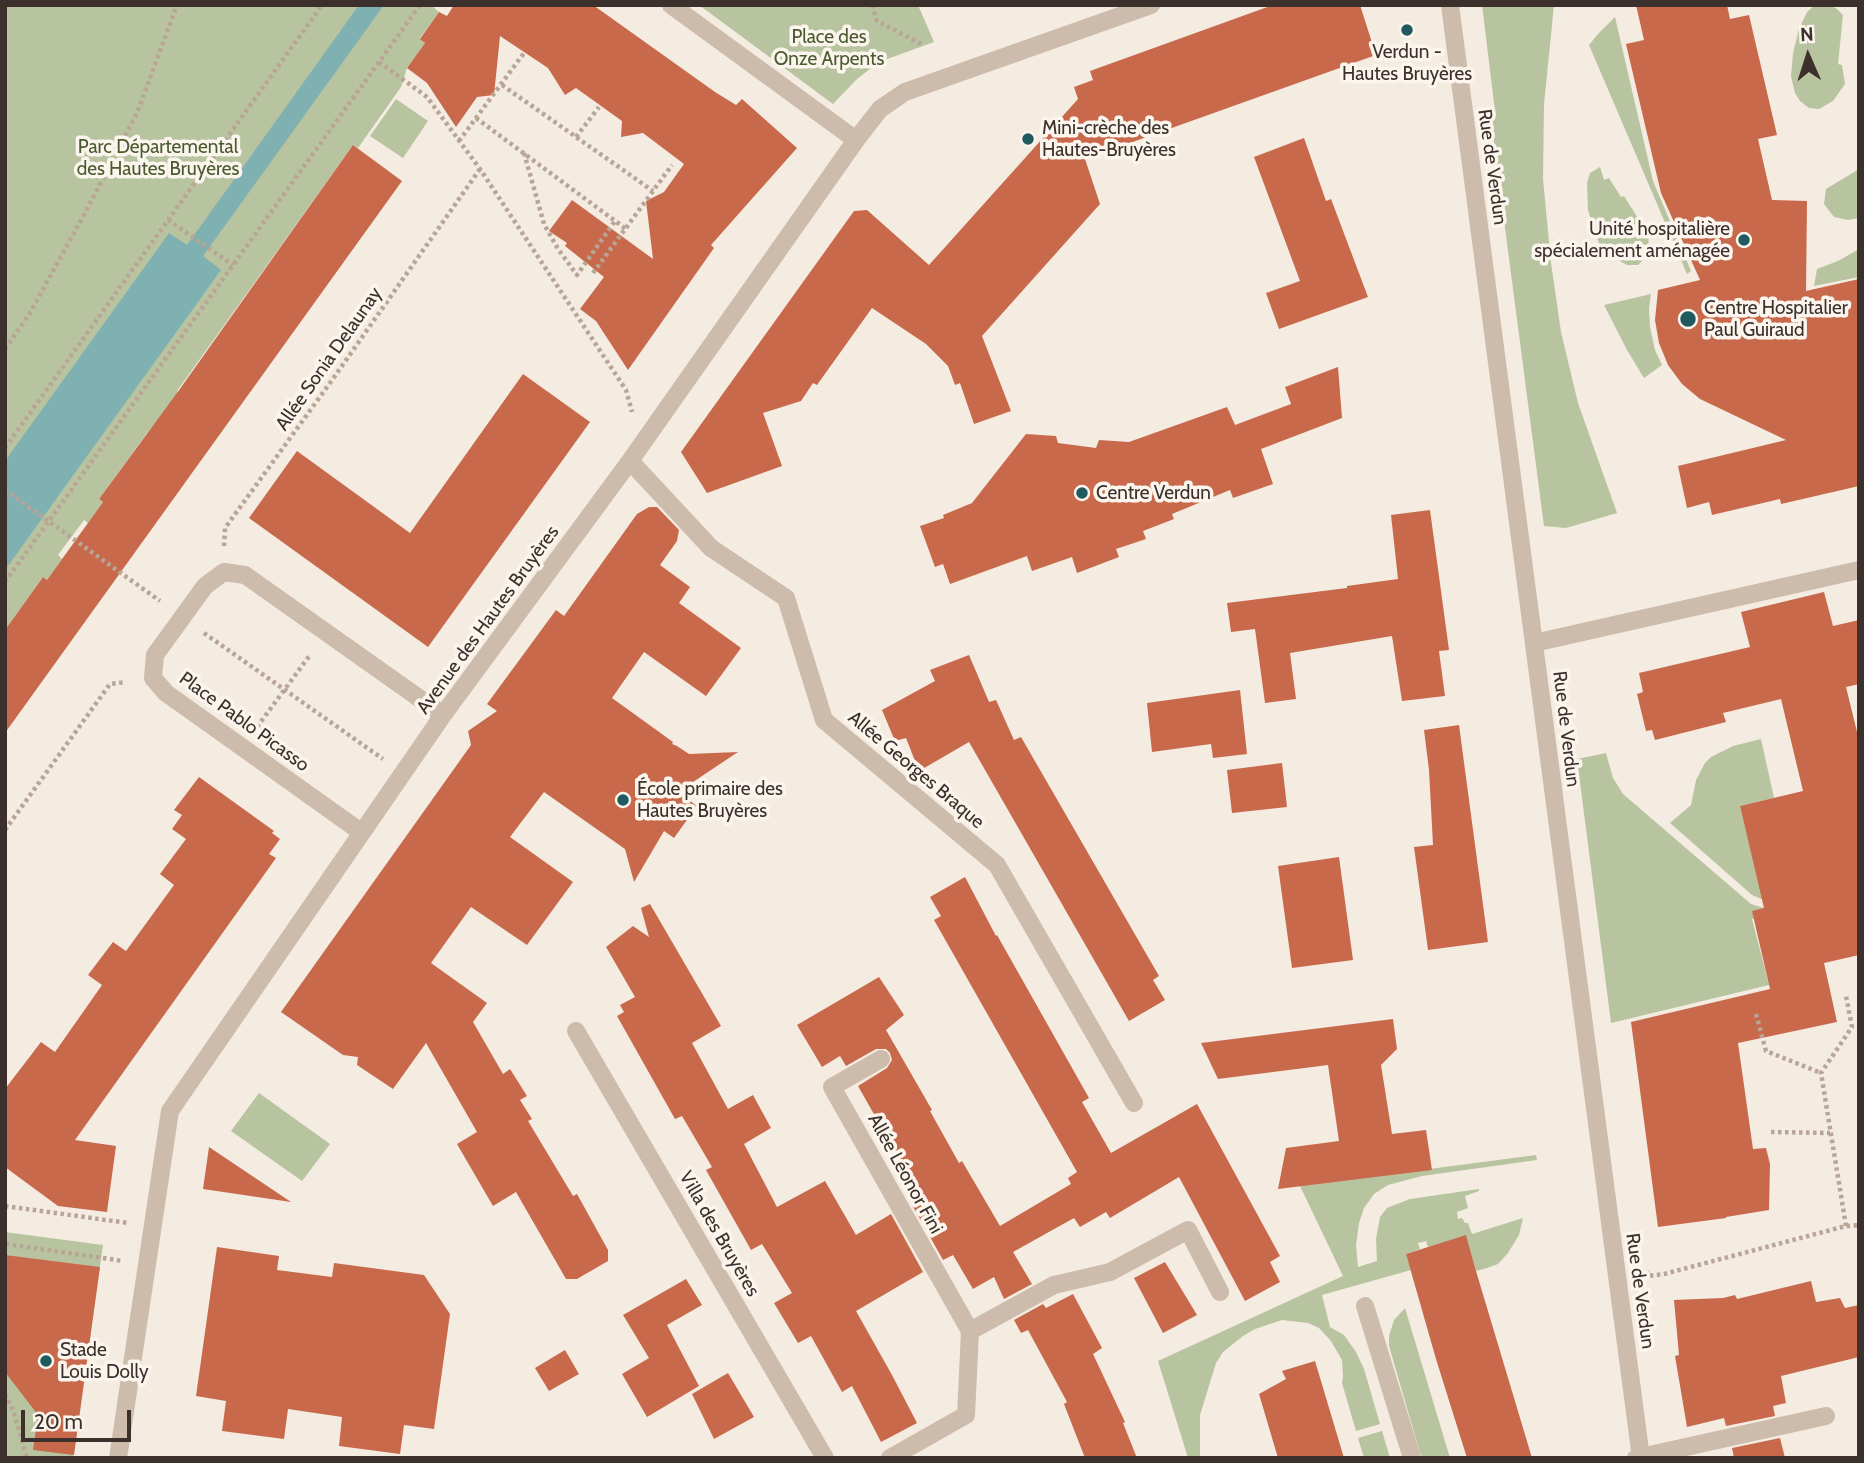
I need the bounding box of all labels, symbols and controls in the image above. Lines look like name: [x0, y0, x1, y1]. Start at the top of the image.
north arrow: [1773, 21, 1843, 91]
marker: Verdun - Hautes Bruyères: [1399, 22, 1415, 38]
text: N: [1800, 23, 1814, 46]
park label: Place des Onze Arpents: [774, 26, 884, 70]
place label: Verdun - Hautes Bruyères: [1342, 41, 1472, 85]
street label: Rue de Verdun: [1473, 108, 1511, 226]
place label: Mini-crèche des Hautes-Bruyères: [1042, 117, 1176, 161]
marker: Mini-crèche des Hautes-Bruyères: [1020, 131, 1036, 147]
park label: Parc Départemental des Hautes Bruyères: [77, 136, 239, 180]
place label: Unité hospitalière spécialement aménagée: [1534, 218, 1730, 262]
marker: Unité hospitalière spécialement aménagée: [1736, 232, 1752, 248]
street label: Allée Sonia Delaunay: [271, 283, 387, 435]
place label: Centre Hospitalier Paul Guiraud: [1704, 297, 1848, 341]
marker: Centre Hospitalier Paul Guiraud: [1678, 309, 1698, 329]
place label: Centre Verdun: [1096, 482, 1211, 504]
marker: Centre Verdun: [1074, 485, 1090, 501]
street label: Avenue des Hautes Bruyères: [412, 521, 564, 719]
street label: Place Pablo Picasso: [175, 667, 313, 777]
street label: Rue de Verdun: [1548, 670, 1584, 788]
street label: Allée Georges Braque: [843, 706, 989, 834]
place label: École primaire des Hautes Bruyères: [637, 778, 783, 822]
marker: École primaire des Hautes Bruyères: [615, 792, 631, 808]
street label: Allée Léonor Fini: [863, 1110, 947, 1238]
street label: Villa des Bruyères: [674, 1167, 764, 1301]
street label: Rue de Verdun: [1621, 1232, 1659, 1350]
place label: Stade Louis Dolly: [60, 1339, 148, 1383]
marker: Stade Louis Dolly: [38, 1353, 54, 1369]
scale bar: [24, 1396, 135, 1440]
text: 20 m: [34, 1409, 83, 1434]

